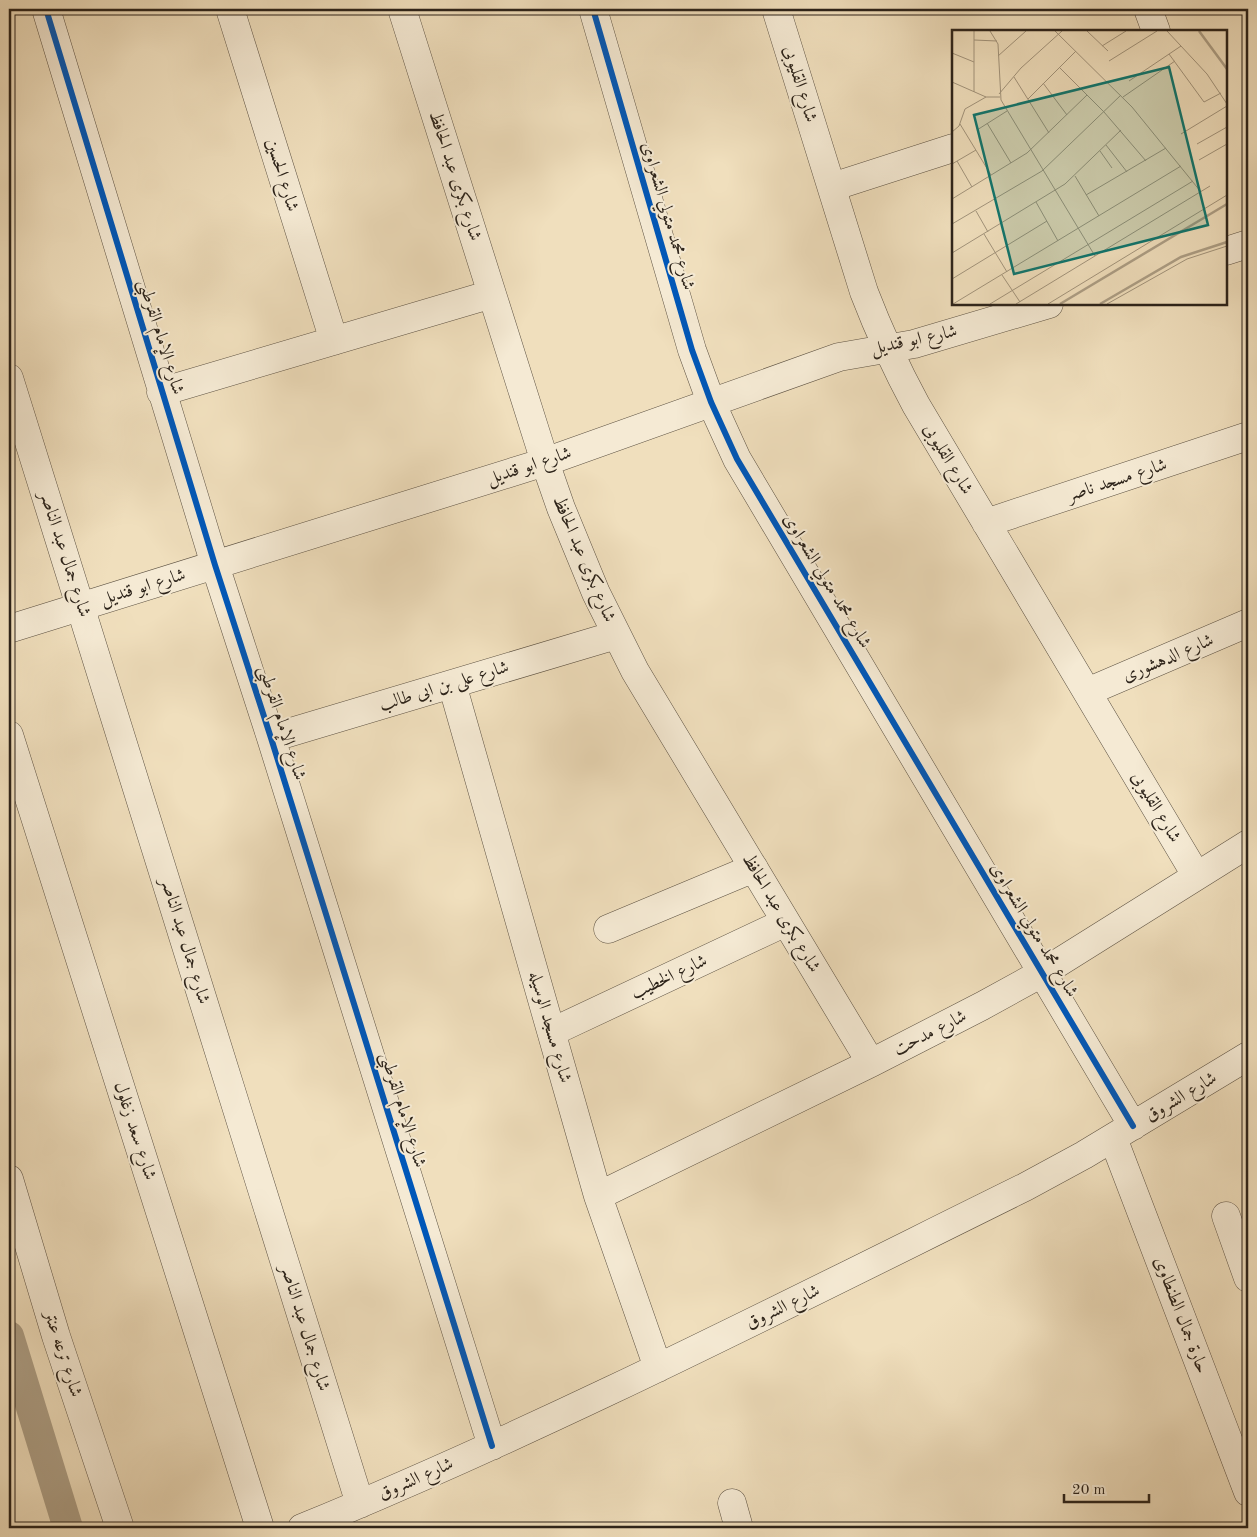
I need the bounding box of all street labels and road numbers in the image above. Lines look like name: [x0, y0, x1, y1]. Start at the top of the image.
street label: شارع القليوبى: [775, 44, 820, 126]
street label: شارع بكرى عبد الحافظ: [421, 109, 485, 245]
street label: شارع الحسين: [258, 136, 302, 215]
street label: شارع محمد متولي الشعراوى: [633, 140, 698, 294]
street label: شارع الإمام القرطبى: [129, 277, 187, 398]
street label: شارع ابو قنديل: [869, 322, 960, 363]
street label: شارع القليوبى: [916, 420, 976, 500]
street label: شارع ابو قنديل: [484, 444, 575, 493]
street label: شارع مسجد ناصر: [1063, 455, 1171, 510]
street label: شارع جمال عبد الناصر: [31, 487, 94, 621]
street label: شارع بكرى عبد الحافظ: [545, 493, 620, 627]
street label: شارع محمد متولي الشعراوى: [775, 511, 874, 654]
street label: شارع ابو قنديل: [98, 566, 189, 613]
street label: شارع الدهشورى: [1120, 631, 1218, 690]
street label: شارع على بن ابى طالب: [377, 658, 512, 719]
street label: شارع الإمام القرطبى: [249, 663, 309, 784]
street label: شارع القليوبى: [1124, 768, 1184, 848]
street label: شارع بكرى عبد الحافظ: [734, 850, 824, 978]
street label: شارع محمد متولي الشعراوى: [982, 860, 1081, 1003]
street label: شارع جمال عبد الناصر: [152, 874, 213, 1008]
street label: شارع الخطيب: [628, 952, 712, 1007]
street label: شارع مسجد الوسيله: [521, 969, 575, 1086]
street label: شارع مدحت: [891, 1007, 972, 1064]
street label: شارع الإمام القرطبى: [371, 1050, 429, 1171]
street label: شارع الشروق: [1142, 1069, 1222, 1130]
street label: شارع سعد زغلول: [106, 1080, 159, 1184]
street label: حارة جمال الطنطاوى: [1150, 1254, 1212, 1376]
street label: شارع جمال عبد الناصر: [272, 1261, 333, 1395]
street label: شارع الشروق: [743, 1281, 825, 1337]
street label: شارع ترعه عنتر: [35, 1307, 85, 1401]
street label: شارع الشروق: [376, 1455, 458, 1508]

